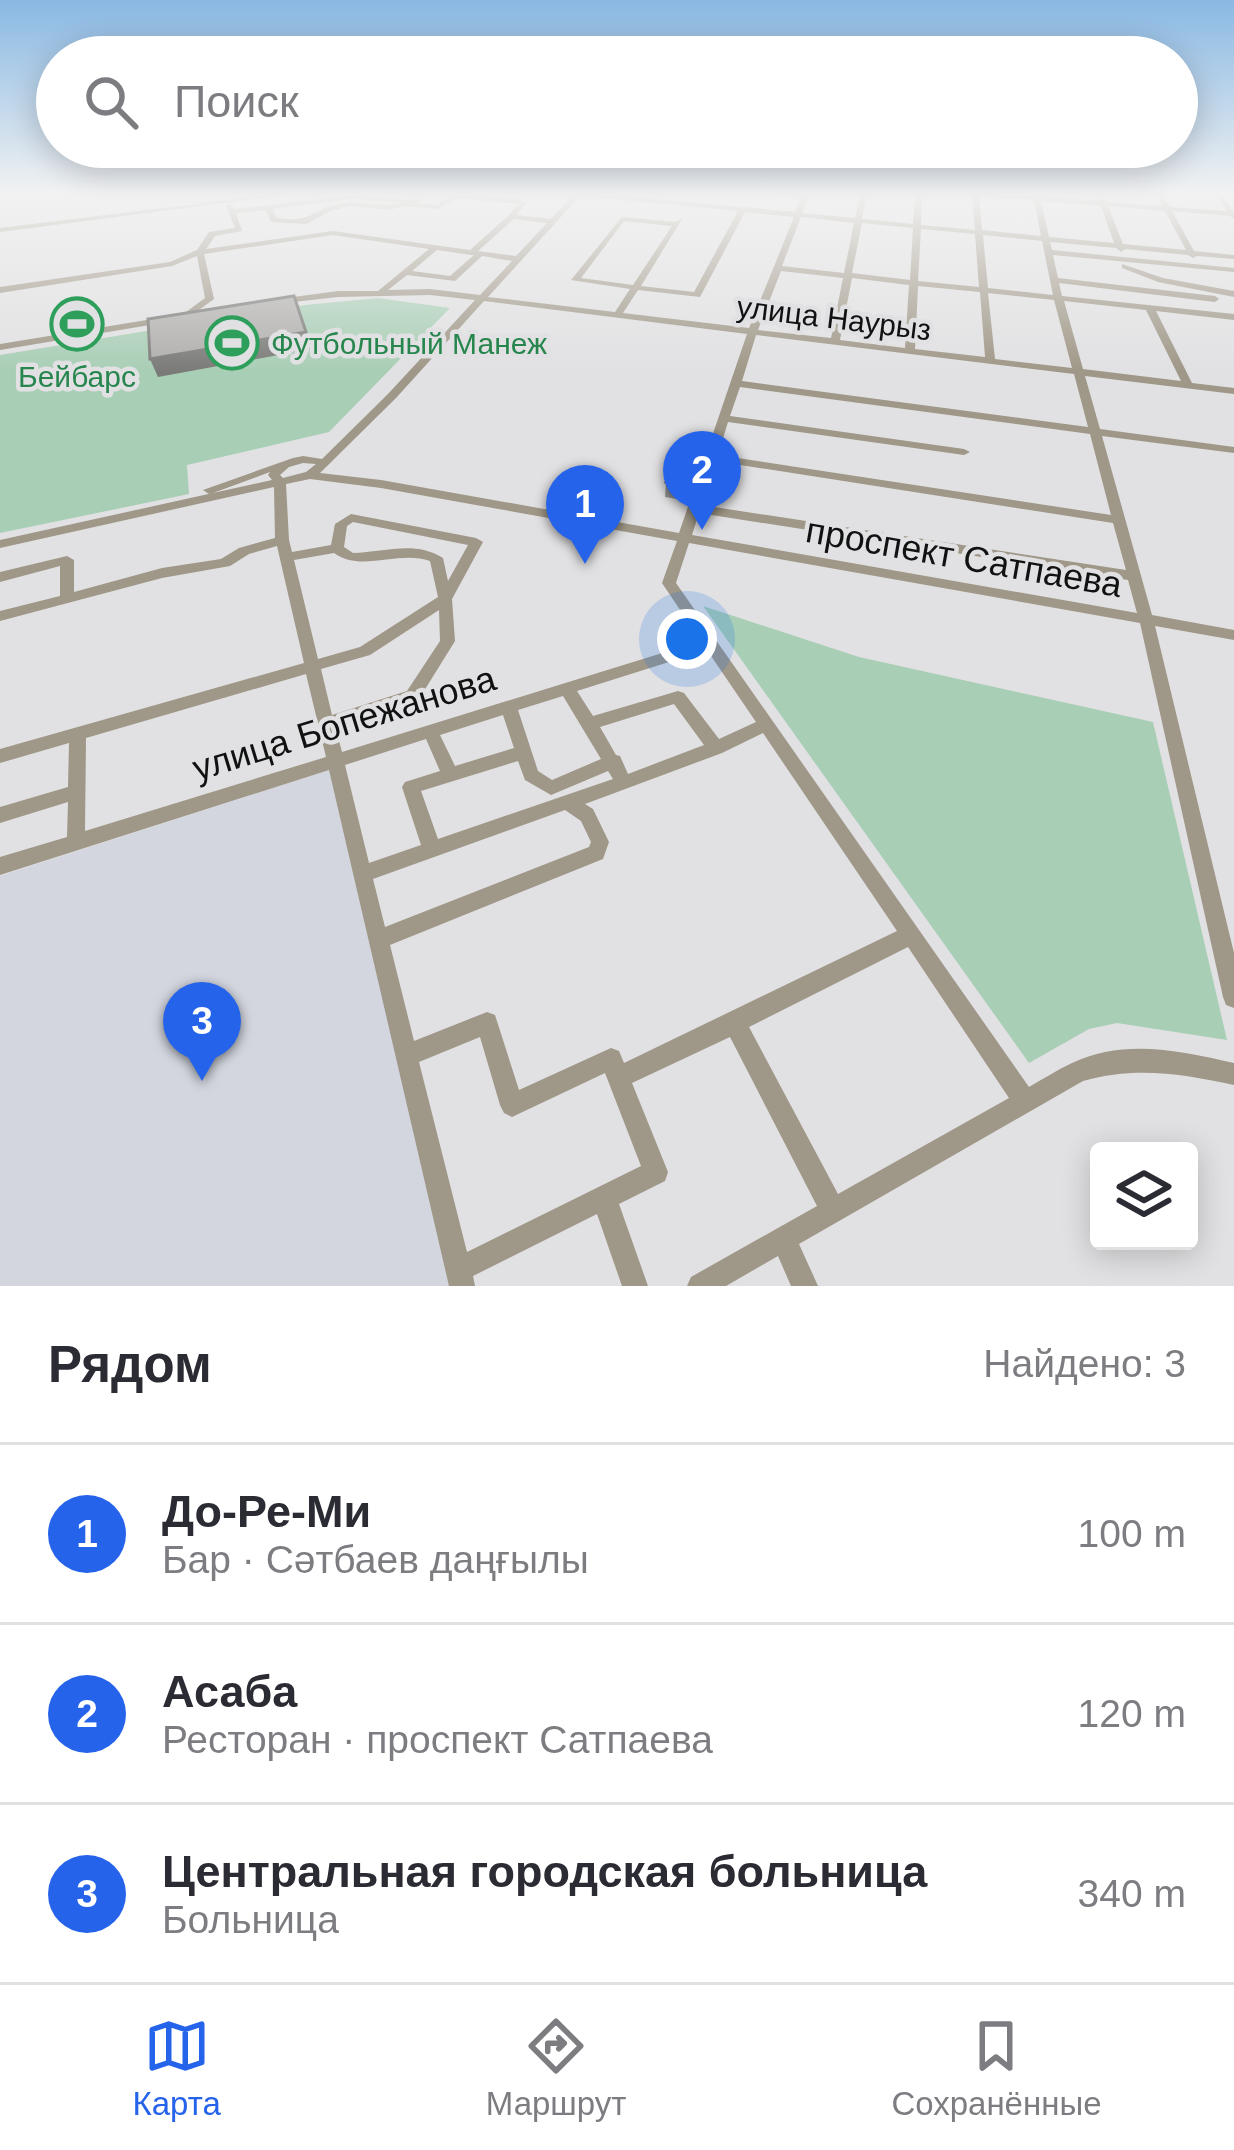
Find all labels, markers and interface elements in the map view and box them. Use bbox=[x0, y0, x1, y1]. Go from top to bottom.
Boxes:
search box bbox=[36, 36, 1198, 168]
icon: search bbox=[78, 69, 144, 135]
text: Поиск bbox=[174, 76, 299, 127]
street label: улица Наурыз bbox=[735, 290, 933, 346]
sports icon: Бейбарс bbox=[49, 296, 105, 352]
sports icon: Футбольный Манеж bbox=[204, 315, 260, 371]
place label: Футбольный Манеж bbox=[271, 327, 547, 360]
place label: Бейбарс bbox=[18, 360, 136, 393]
pin: 2 bbox=[663, 431, 741, 530]
pin: 1 bbox=[546, 465, 624, 564]
street label: проспект Сатпаева bbox=[803, 509, 1126, 605]
your location bbox=[657, 609, 717, 669]
street label: улица Бопежанова bbox=[188, 657, 501, 789]
pin: 3 bbox=[163, 982, 241, 1081]
map controls bbox=[1090, 1142, 1198, 1250]
button: layers bbox=[1090, 1142, 1198, 1250]
text: Рядом bbox=[48, 1336, 212, 1393]
text: Найдено: 3 bbox=[983, 1342, 1186, 1385]
text: До-Ре-Ми bbox=[162, 1486, 371, 1537]
text: 1 bbox=[76, 1512, 98, 1555]
text: 100 m bbox=[1078, 1512, 1186, 1555]
text: Бар · Сәтбаев даңғылы bbox=[162, 1538, 589, 1581]
text: Асаба bbox=[162, 1666, 297, 1717]
text: 2 bbox=[76, 1692, 98, 1735]
text: 120 m bbox=[1078, 1692, 1186, 1735]
text: Ресторан · проспект Сатпаева bbox=[162, 1718, 713, 1761]
text: Центральная городская больница bbox=[162, 1846, 927, 1897]
text: 3 bbox=[76, 1872, 98, 1915]
text: 340 m bbox=[1078, 1872, 1186, 1915]
text: Больница bbox=[162, 1898, 339, 1941]
tab: Карта bbox=[132, 2013, 221, 2123]
tab: Маршрут bbox=[486, 2013, 626, 2123]
tab: Сохранённые bbox=[891, 2013, 1102, 2123]

